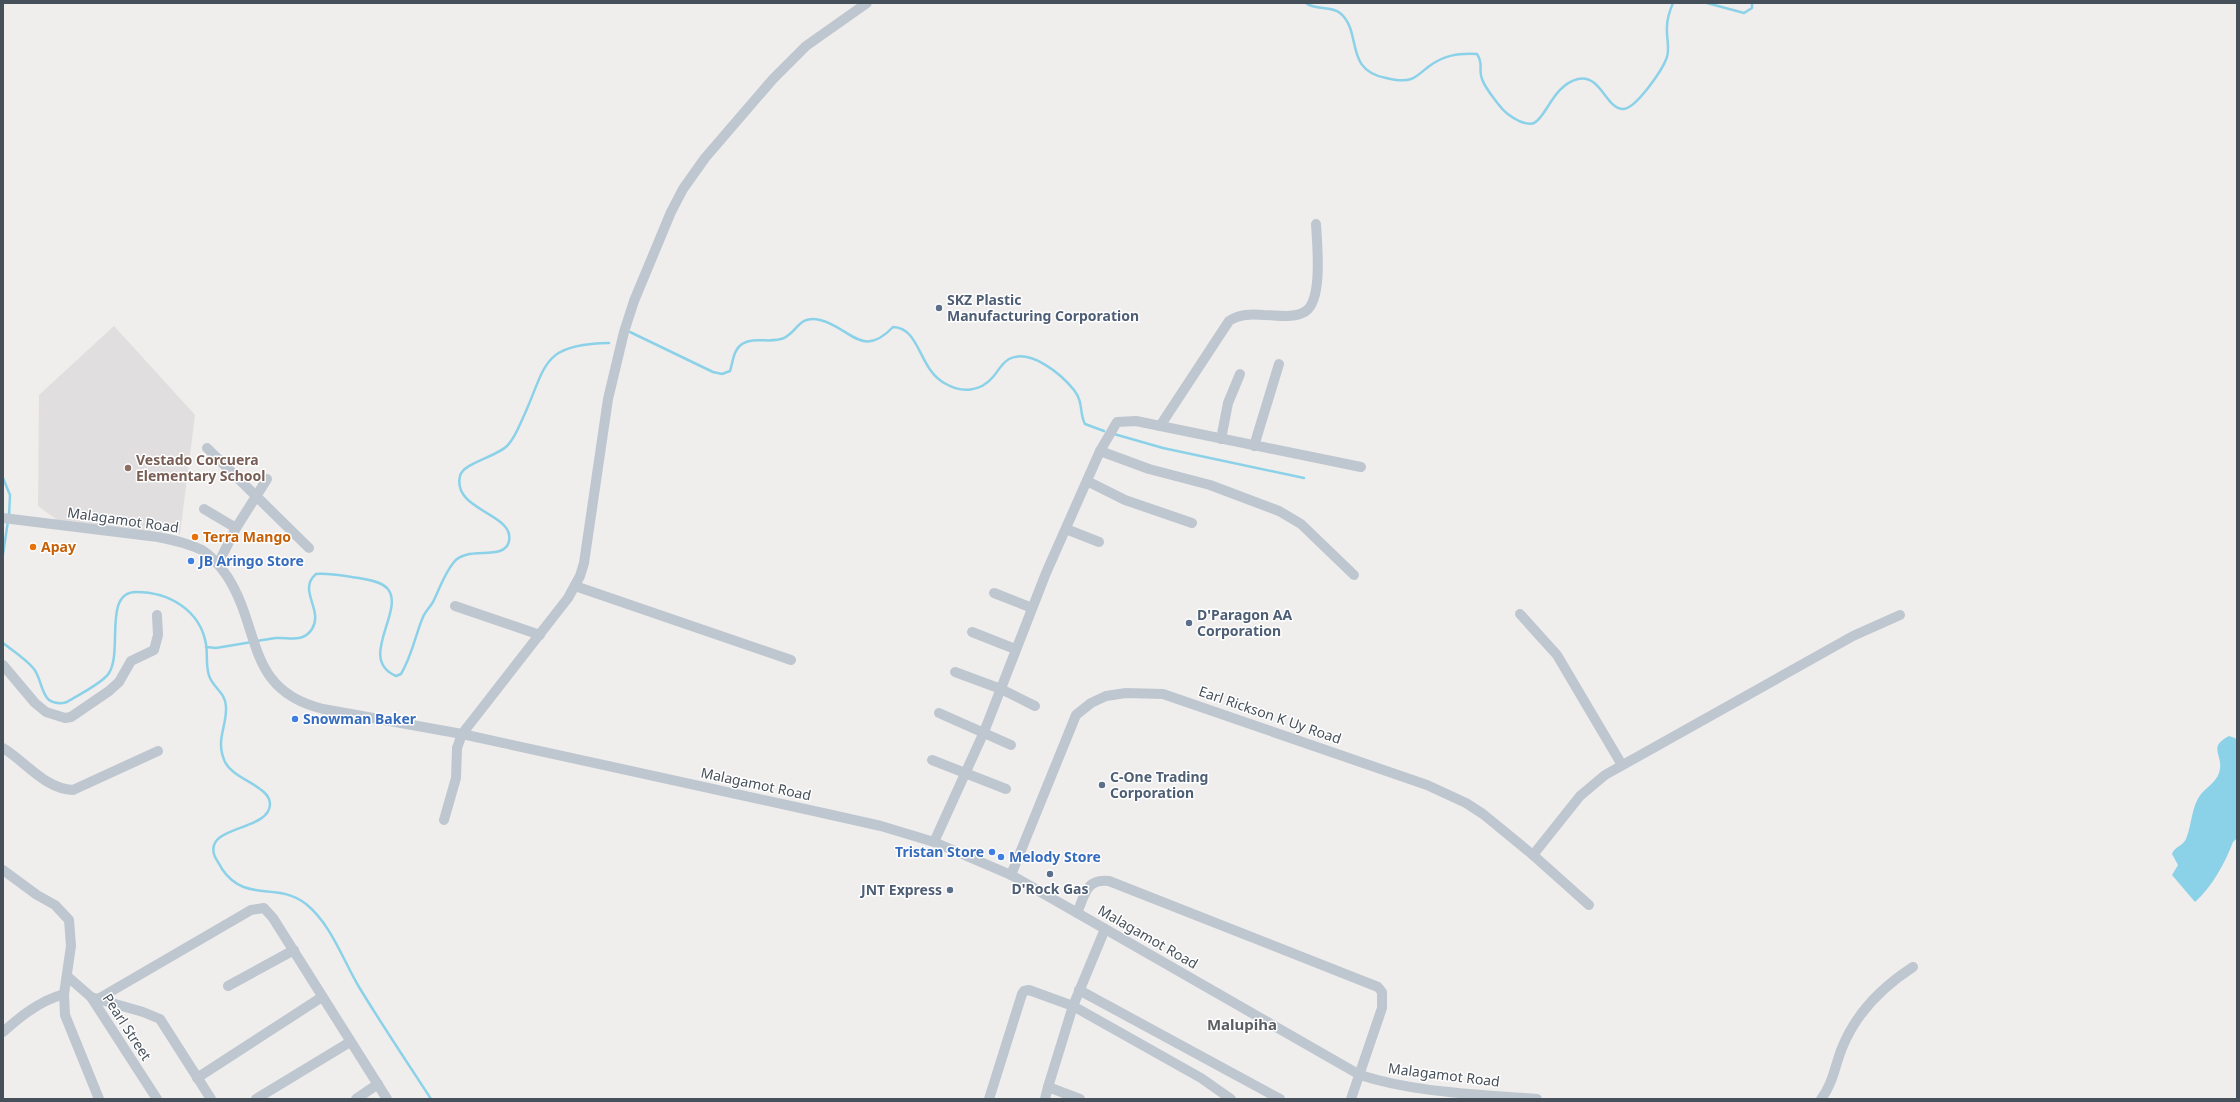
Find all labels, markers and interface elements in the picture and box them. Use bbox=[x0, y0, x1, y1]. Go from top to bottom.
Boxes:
place label: SKZ Plastic Manufacturing Corporation bbox=[947, 290, 1139, 325]
marker: SKZ Plastic Manufacturing Corporation bbox=[934, 303, 944, 313]
place label: Vestado Corcuera Elementary School bbox=[136, 450, 266, 485]
marker: Vestado Corcuera Elementary School bbox=[123, 463, 133, 473]
street label: Malagamot Road bbox=[66, 502, 180, 537]
place label: Terra Mango bbox=[203, 527, 291, 546]
marker: Terra Mango bbox=[190, 532, 200, 542]
place label: Apay bbox=[41, 537, 76, 556]
marker: Apay bbox=[28, 542, 38, 552]
place label: JB Aringo Store bbox=[197, 551, 304, 570]
marker: JB Aringo Store bbox=[186, 556, 196, 566]
place label: D'Paragon AA Corporation bbox=[1197, 605, 1292, 640]
marker: D'Paragon AA Corporation bbox=[1184, 618, 1194, 628]
street label: Earl Rickson K Uy Road bbox=[1196, 681, 1344, 748]
place label: Snowman Baker bbox=[303, 709, 417, 728]
marker: Snowman Baker bbox=[290, 714, 300, 724]
street label: Malagamot Road bbox=[699, 763, 813, 804]
place label: C-One Trading Corporation bbox=[1110, 767, 1208, 802]
marker: C-One Trading Corporation bbox=[1097, 780, 1107, 790]
place label: Tristan Store bbox=[895, 842, 984, 861]
marker: Tristan Store bbox=[987, 847, 997, 857]
place label: Melody Store bbox=[1009, 847, 1101, 866]
marker: Melody Store bbox=[996, 852, 1006, 862]
marker: D'Rock Gas bbox=[1045, 869, 1055, 879]
place label: D'Rock Gas bbox=[1012, 879, 1089, 898]
place label: JNT Express bbox=[859, 880, 942, 899]
marker: JNT Express bbox=[945, 885, 955, 895]
street label: Malagamot Road bbox=[1095, 900, 1202, 973]
street label: Pearl Street bbox=[99, 990, 156, 1064]
district label: Malupiha bbox=[1207, 1014, 1277, 1034]
street label: Malagamot Road bbox=[1387, 1058, 1501, 1091]

